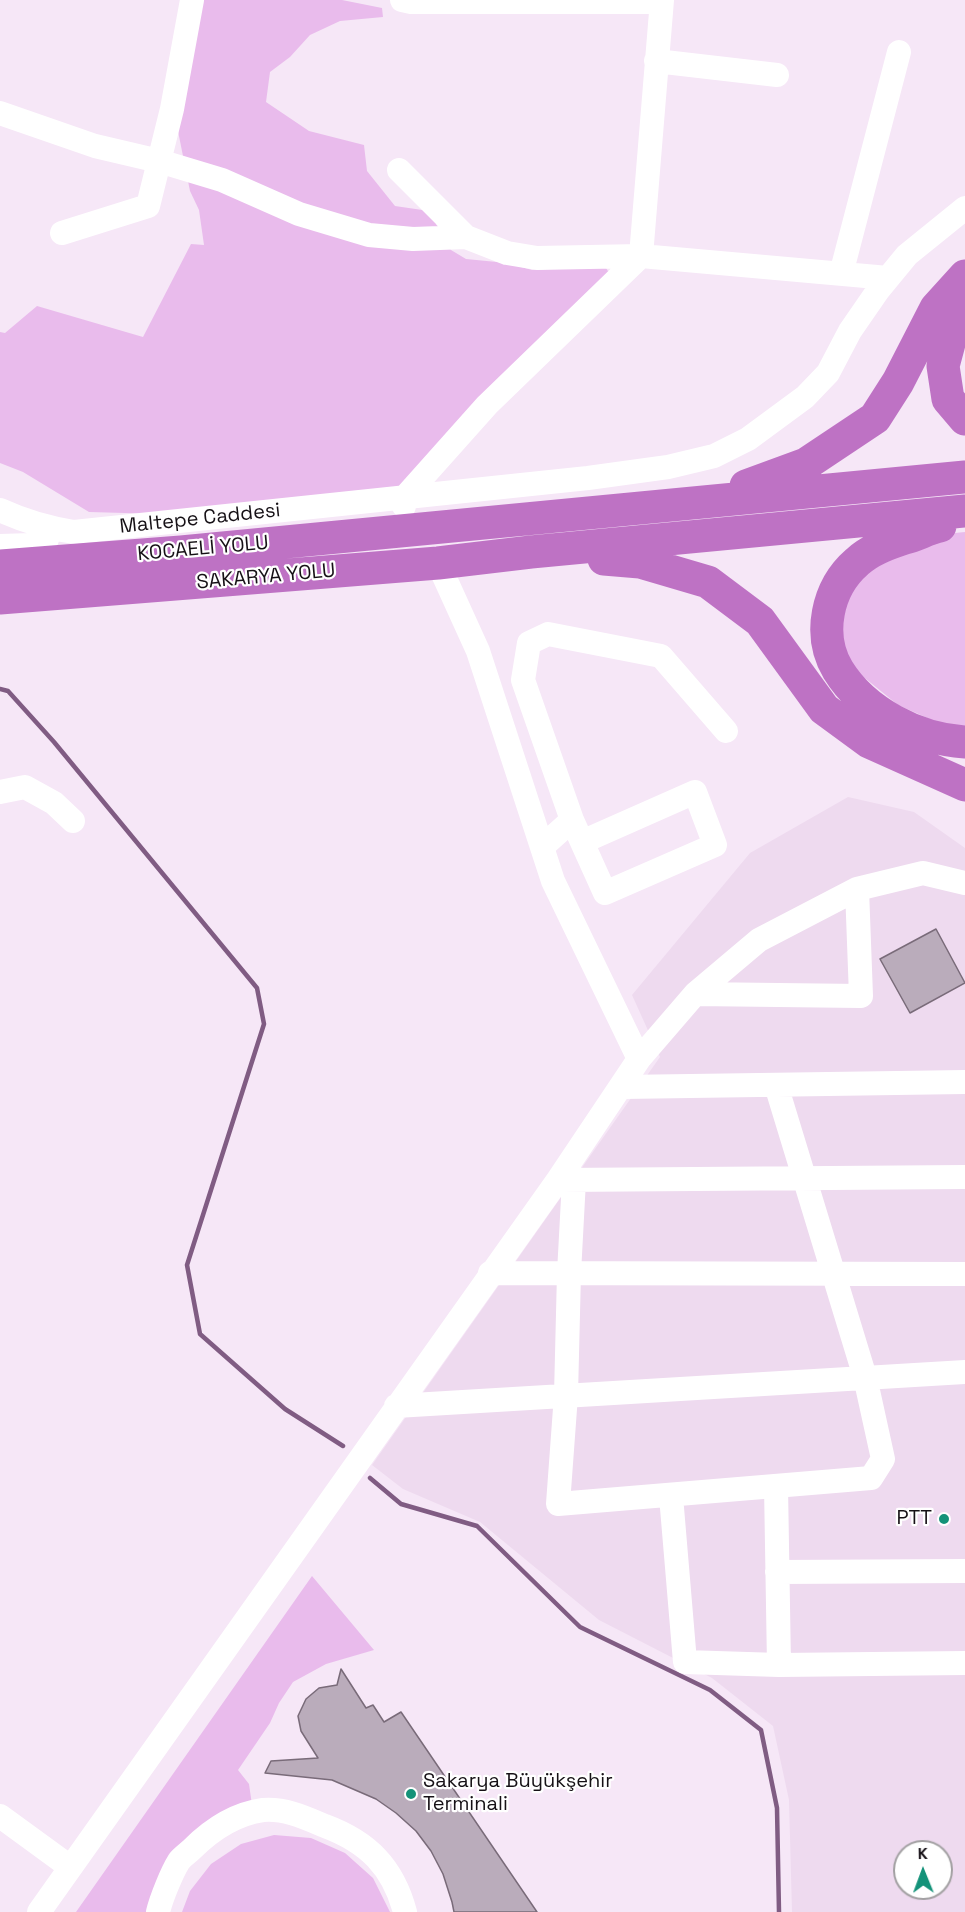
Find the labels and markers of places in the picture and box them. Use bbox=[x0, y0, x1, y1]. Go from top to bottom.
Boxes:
place label: PTT bbox=[897, 1507, 932, 1531]
marker: PTT bbox=[937, 1512, 951, 1526]
place label: Sakarya Büyükşehir Terminali bbox=[423, 1770, 613, 1817]
marker: Sakarya Büyükşehir Terminali bbox=[404, 1787, 418, 1801]

